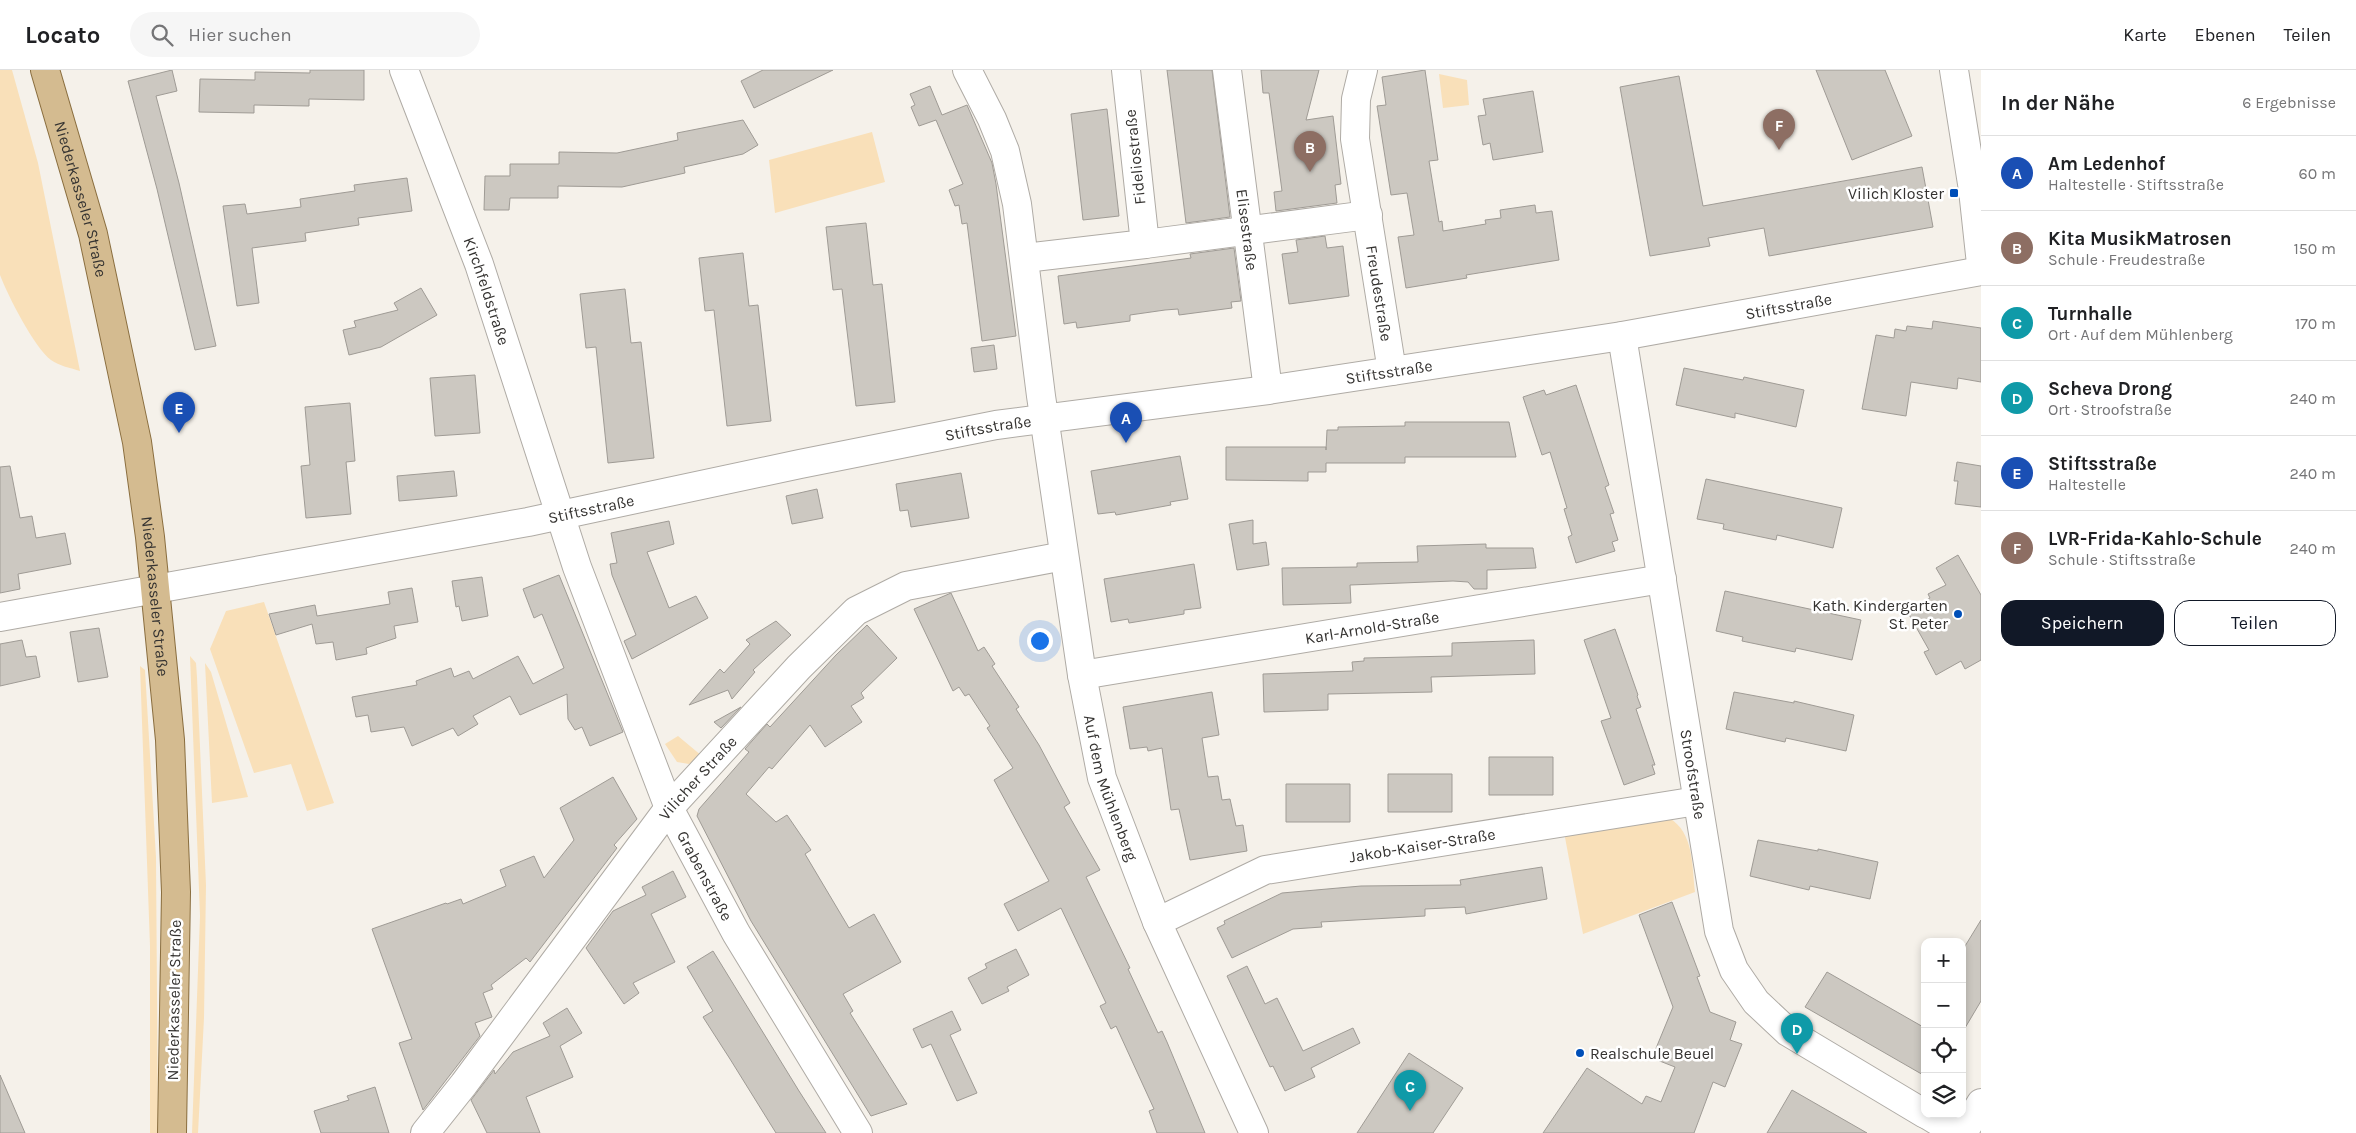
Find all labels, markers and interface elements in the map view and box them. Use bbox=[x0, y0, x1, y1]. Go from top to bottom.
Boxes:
search box bbox=[130, 12, 480, 57]
text: Locato bbox=[25, 21, 100, 49]
icon: search bbox=[148, 21, 176, 49]
text: Hier suchen bbox=[188, 24, 292, 46]
text: Karte bbox=[2123, 24, 2167, 46]
text: Ebenen bbox=[2195, 24, 2256, 46]
text: Teilen bbox=[2284, 24, 2331, 46]
text: In der Nähe bbox=[2001, 91, 2115, 115]
text: 6 Ergebnisse bbox=[2242, 93, 2336, 112]
street label: Fideliostraße bbox=[1121, 108, 1149, 206]
pin: F bbox=[1763, 109, 1795, 150]
street label: Niederkasseler Straße bbox=[51, 119, 111, 279]
pin: B bbox=[1294, 131, 1326, 172]
text: Am Ledenhof bbox=[2048, 153, 2165, 175]
text: A bbox=[2012, 164, 2022, 183]
text: 60 m bbox=[2299, 164, 2336, 183]
text: Haltestelle · Stiftsstraße bbox=[2048, 175, 2224, 194]
place label: Vilich Kloster bbox=[1848, 184, 1944, 203]
marker: Vilich Kloster bbox=[1948, 187, 1960, 199]
street label: Elisestraße bbox=[1233, 188, 1262, 272]
text: Kita MusikMatrosen bbox=[2048, 228, 2231, 250]
street label: Kirchfeldstraße bbox=[460, 234, 514, 347]
text: B bbox=[2012, 239, 2022, 258]
text: 150 m bbox=[2293, 239, 2336, 258]
street label: Freudestraße bbox=[1363, 244, 1397, 343]
text: Schule · Freudestraße bbox=[2048, 250, 2205, 269]
street label: Stiftsstraße bbox=[1744, 289, 1833, 323]
text: Turnhalle bbox=[2048, 303, 2132, 325]
text: C bbox=[2012, 314, 2022, 333]
text: 170 m bbox=[2295, 314, 2336, 333]
text: Ort · Auf dem Mühlenberg bbox=[2048, 325, 2233, 344]
street label: Stiftsstraße bbox=[1344, 356, 1434, 388]
text: Scheva Drong bbox=[2048, 378, 2172, 400]
text: D bbox=[2012, 389, 2022, 408]
text: 240 m bbox=[2290, 389, 2336, 408]
pin: E bbox=[163, 392, 195, 433]
text: Ort · Stroofstraße bbox=[2048, 400, 2172, 419]
pin: A bbox=[1110, 402, 1142, 443]
street label: Stiftsstraße bbox=[943, 411, 1032, 445]
text: Stiftsstraße bbox=[2048, 453, 2157, 475]
text: E bbox=[2012, 464, 2022, 483]
text: 240 m bbox=[2290, 464, 2336, 483]
text: Haltestelle bbox=[2048, 475, 2126, 494]
street label: Stiftsstraße bbox=[546, 490, 636, 527]
street label: Niederkasseler Straße bbox=[138, 515, 173, 677]
text: LVR-Frida-Kahlo-Schule bbox=[2048, 528, 2262, 550]
text: F bbox=[2013, 539, 2021, 558]
text: 240 m bbox=[2290, 539, 2336, 558]
text: Schule · Stiftsstraße bbox=[2048, 550, 2196, 569]
place label: Kath. Kindergarten St. Peter bbox=[1812, 596, 1948, 633]
button: Speichern bbox=[2001, 600, 2164, 646]
button: Teilen bbox=[2174, 600, 2336, 646]
street label: Karl-Arnold-Straße bbox=[1304, 607, 1441, 647]
marker: Kath. Kindergarten St. Peter bbox=[1952, 608, 1964, 620]
your location bbox=[1027, 628, 1053, 654]
street label: Auf dem Mühlenberg bbox=[1080, 713, 1142, 863]
street label: Stroofstraße bbox=[1677, 728, 1710, 821]
street label: Vilicher Straße bbox=[654, 732, 740, 823]
street label: Jakob-Kaiser-Straße bbox=[1348, 824, 1497, 866]
street label: Grabenstraße bbox=[673, 827, 737, 924]
street label: Niederkasseler Straße bbox=[163, 919, 185, 1081]
map controls bbox=[1921, 938, 1966, 1118]
button: + bbox=[1921, 938, 1966, 983]
button: − bbox=[1921, 983, 1966, 1028]
pin: D bbox=[1781, 1013, 1813, 1054]
button: locate bbox=[1921, 1028, 1966, 1073]
place label: Realschule Beuel bbox=[1590, 1044, 1714, 1063]
marker: Realschule Beuel bbox=[1574, 1047, 1586, 1059]
pin: C bbox=[1394, 1070, 1426, 1111]
button: layers bbox=[1921, 1073, 1966, 1118]

